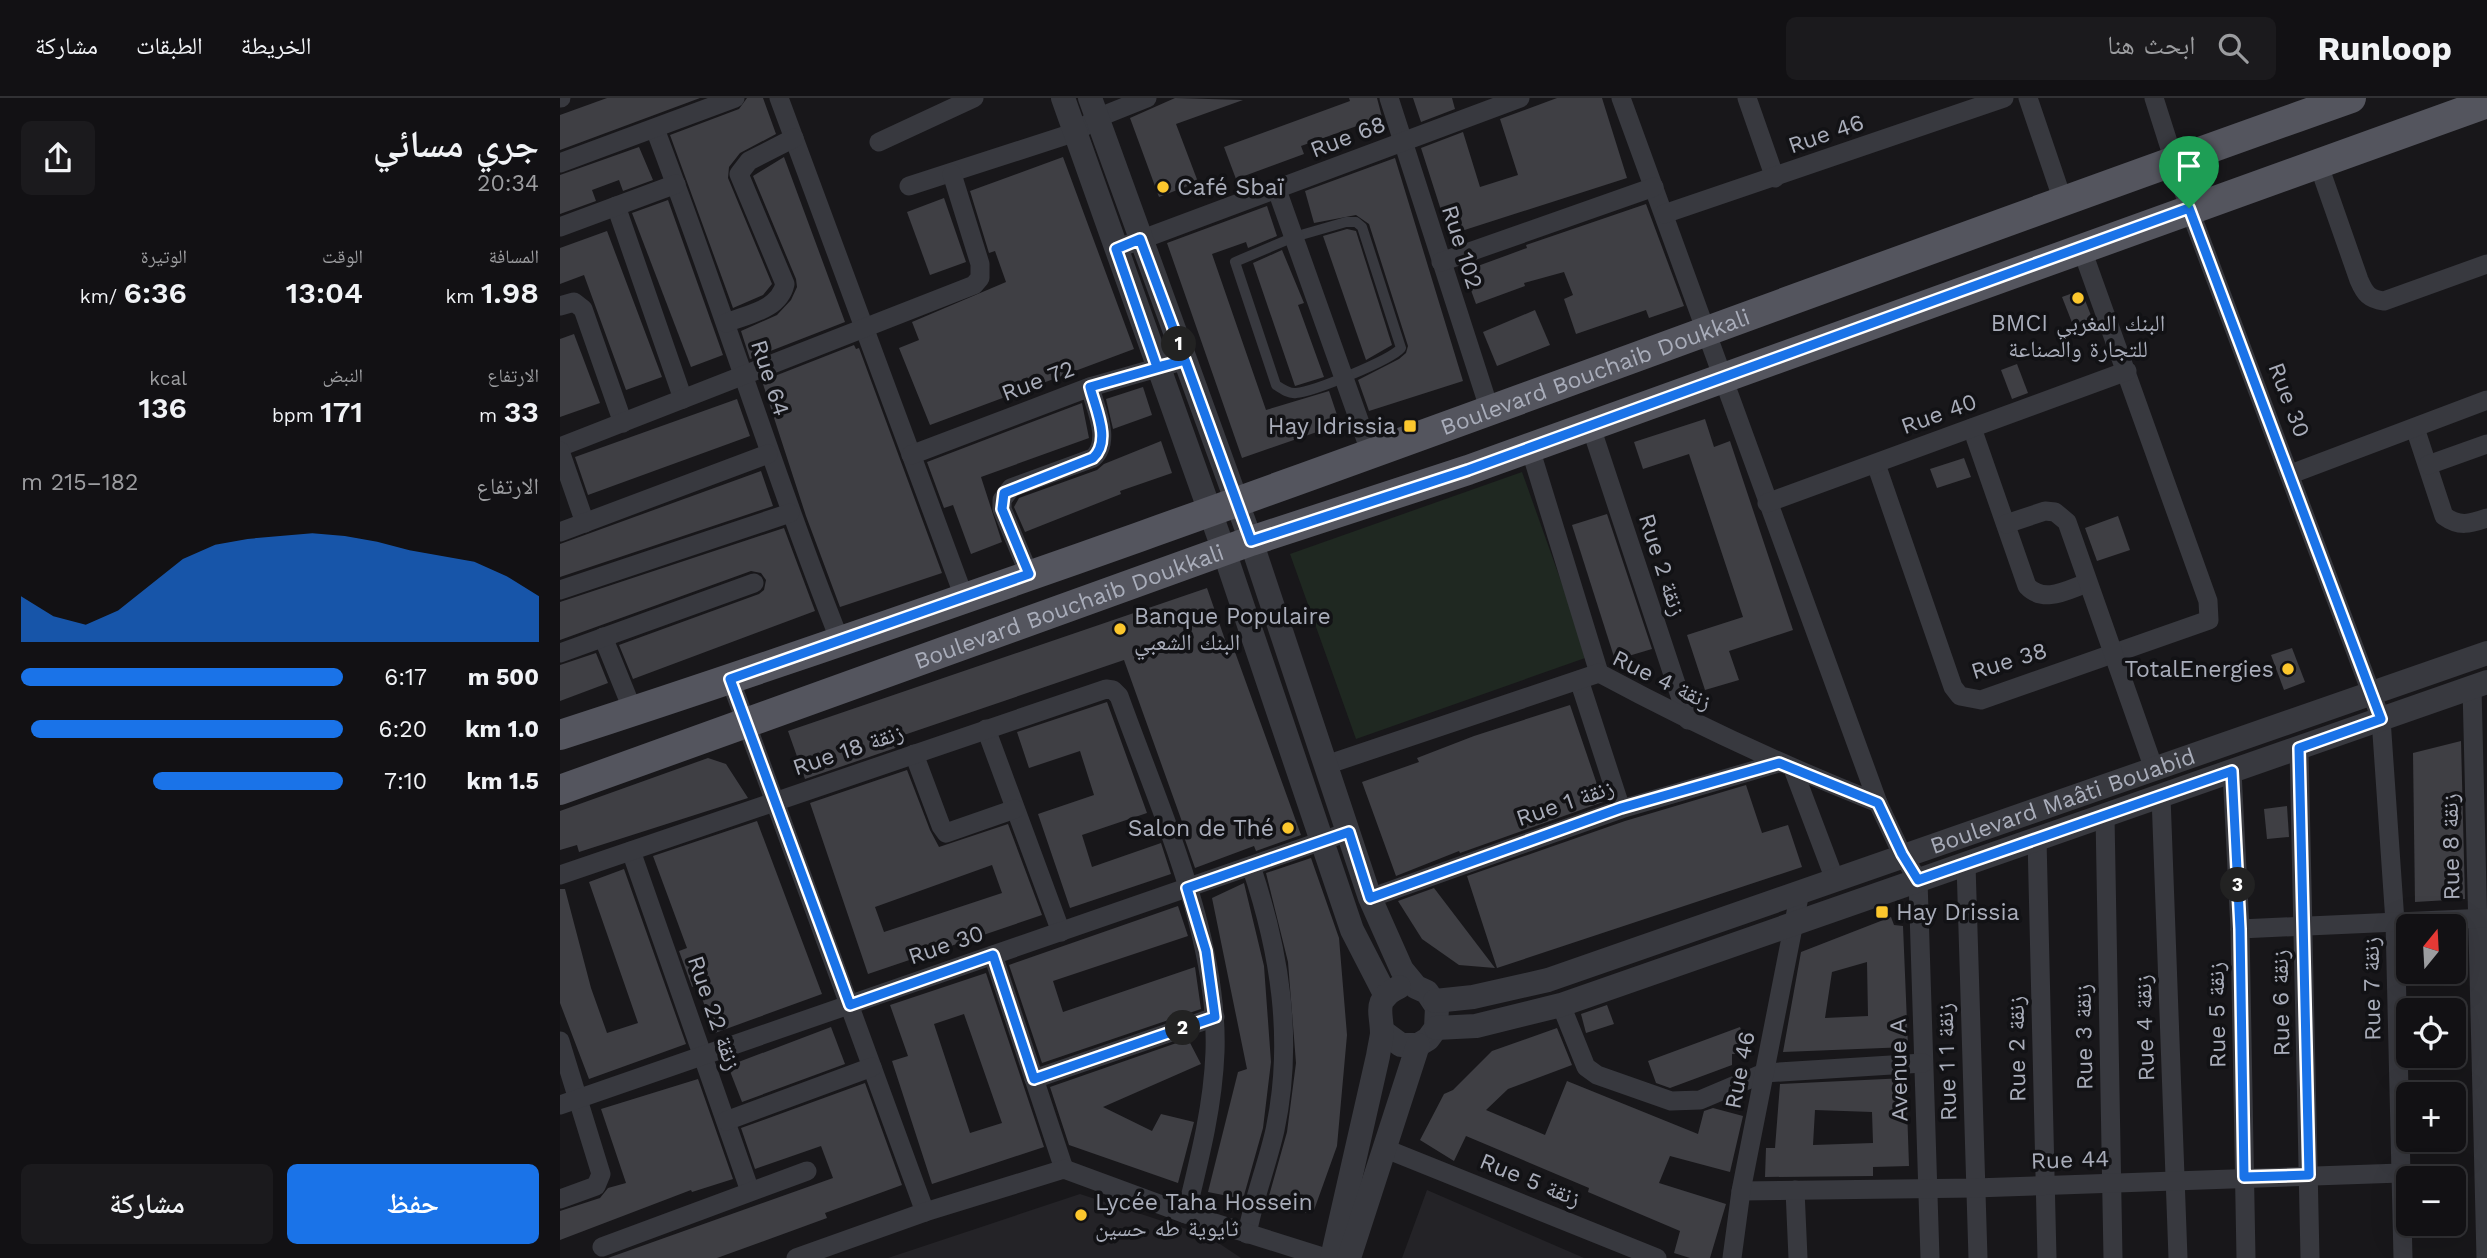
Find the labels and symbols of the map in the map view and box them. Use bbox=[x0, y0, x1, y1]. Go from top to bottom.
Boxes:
street label: Rue 46 bbox=[1785, 108, 1867, 160]
street label: Rue 68 bbox=[1307, 110, 1389, 164]
pin bbox=[2159, 136, 2219, 208]
place label: Café Sbaï bbox=[1177, 174, 1285, 201]
marker: Café Sbaï bbox=[1155, 179, 1171, 195]
street label: Rue 102 bbox=[1436, 202, 1488, 292]
marker: BMCI البنك المغربي للتجارة والصناعة bbox=[2070, 290, 2086, 306]
street label: Boulevard Bouchaib Doukkali bbox=[1437, 303, 1753, 441]
place label: BMCI البنك المغربي للتجارة والصناعة bbox=[1991, 310, 2165, 363]
pin: 1 bbox=[1162, 327, 1196, 362]
street label: Rue 64 bbox=[745, 337, 795, 419]
street label: Rue 72 bbox=[998, 355, 1078, 407]
street label: Rue 30 bbox=[2262, 359, 2316, 441]
street label: Rue 40 bbox=[1897, 388, 1981, 440]
place label: Hay Idrissia bbox=[1268, 413, 1396, 440]
marker: Hay Idrissia bbox=[1402, 418, 1418, 434]
street label: Rue 2 زنقة bbox=[1633, 510, 1691, 620]
street label: Boulevard Bouchaib Doukkali bbox=[910, 538, 1228, 675]
place label: Banque Populaire البنك الشعبي bbox=[1134, 603, 1331, 660]
marker: Banque Populaire البنك الشعبي bbox=[1112, 621, 1128, 637]
street label: Rue 38 bbox=[1968, 637, 2050, 685]
street label: Rue 4 زنقة bbox=[1608, 644, 1716, 716]
place label: TotalEnergies bbox=[2125, 656, 2274, 683]
marker: TotalEnergies bbox=[2280, 661, 2296, 677]
street label: Rue 18 زنقة bbox=[789, 718, 907, 782]
street label: Boulevard Maâti Bouabid bbox=[1926, 742, 2199, 859]
street label: Rue 1 زنقة bbox=[1513, 774, 1617, 832]
street label: Rue 8 زنقة bbox=[2437, 793, 2465, 901]
place label: Salon de Thé bbox=[1128, 815, 1274, 842]
marker: Salon de Thé bbox=[1280, 820, 1296, 836]
pin: 3 bbox=[2220, 868, 2256, 902]
place label: Hay Drissia bbox=[1896, 899, 2020, 926]
marker: Hay Drissia bbox=[1874, 904, 1890, 920]
north arrow bbox=[2396, 914, 2466, 984]
street label: Rue 30 bbox=[905, 920, 987, 970]
street label: Rue 7 زنقة bbox=[2358, 937, 2386, 1041]
street label: Rue 6 زنقة bbox=[2267, 949, 2295, 1057]
street label: Rue 22 زنقة bbox=[682, 952, 746, 1074]
street label: Rue 5 زنقة bbox=[2203, 962, 2231, 1068]
street label: Rue 4 زنقة bbox=[2130, 974, 2160, 1082]
street label: Rue 3 زنقة bbox=[2070, 984, 2098, 1090]
street label: Rue 2 زنقة bbox=[2003, 996, 2031, 1102]
street label: Rue 1 زنقة 1 bbox=[1931, 1003, 1963, 1121]
pin: 2 bbox=[1166, 1010, 1200, 1046]
street label: Avenue A bbox=[1885, 1018, 1913, 1122]
street label: Rue 46 bbox=[1719, 1029, 1761, 1111]
street label: Rue 44 bbox=[2030, 1145, 2110, 1175]
street label: Rue 5 زنقة bbox=[1476, 1148, 1584, 1212]
place label: Lycée Taha Hossein ثايوية طه حسين bbox=[1095, 1189, 1313, 1242]
marker: Lycée Taha Hossein ثايوية طه حسين bbox=[1073, 1207, 1089, 1223]

